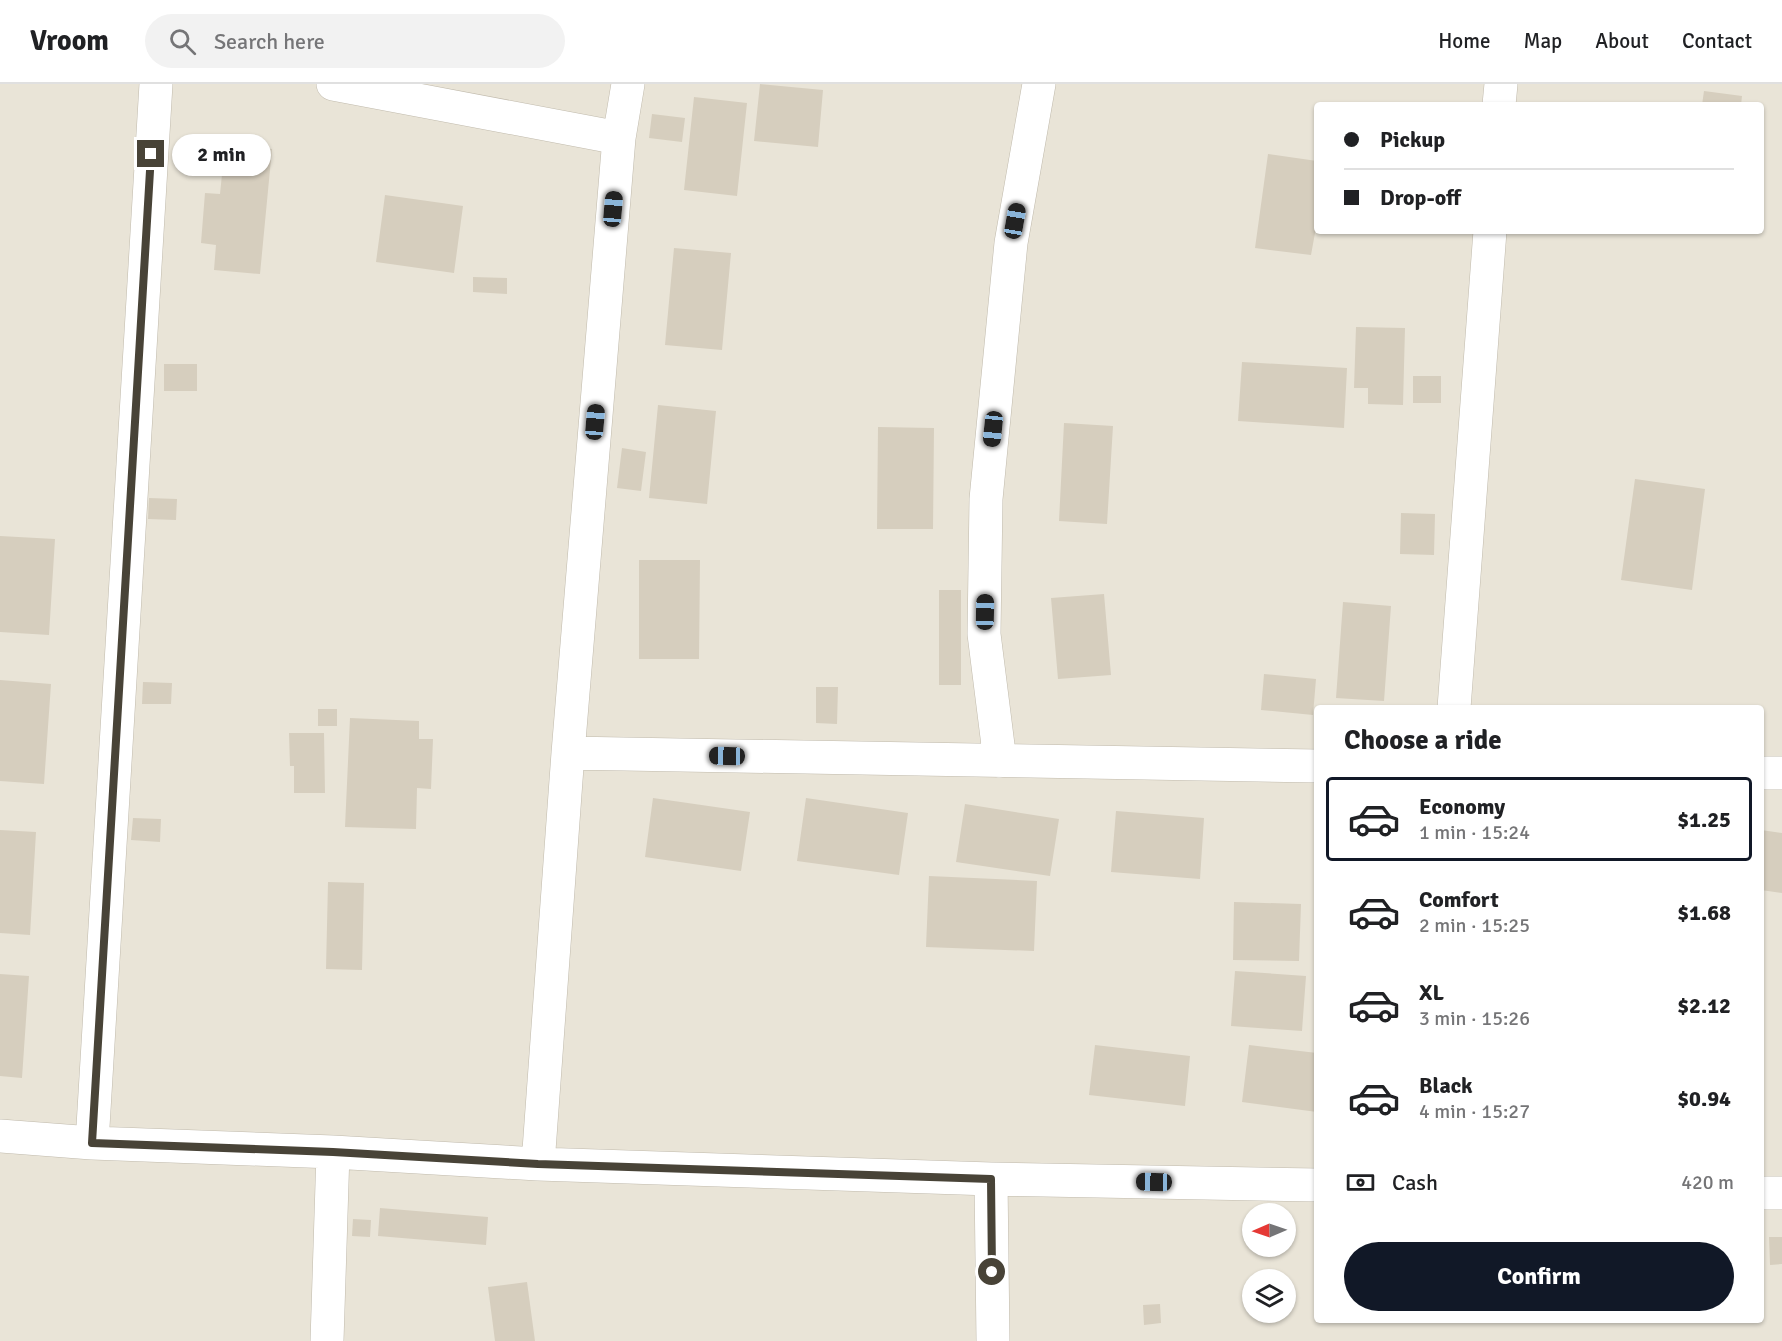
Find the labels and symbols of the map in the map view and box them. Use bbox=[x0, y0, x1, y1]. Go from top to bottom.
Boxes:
callout: 2 min bbox=[172, 133, 271, 175]
route end bbox=[137, 140, 164, 167]
car bbox=[602, 190, 624, 228]
car bbox=[1003, 202, 1027, 240]
car bbox=[584, 403, 606, 441]
car bbox=[982, 410, 1004, 448]
car bbox=[976, 594, 994, 630]
car bbox=[709, 747, 745, 765]
car bbox=[1136, 1173, 1172, 1191]
north arrow bbox=[1242, 1203, 1296, 1257]
route start bbox=[978, 1258, 1005, 1285]

